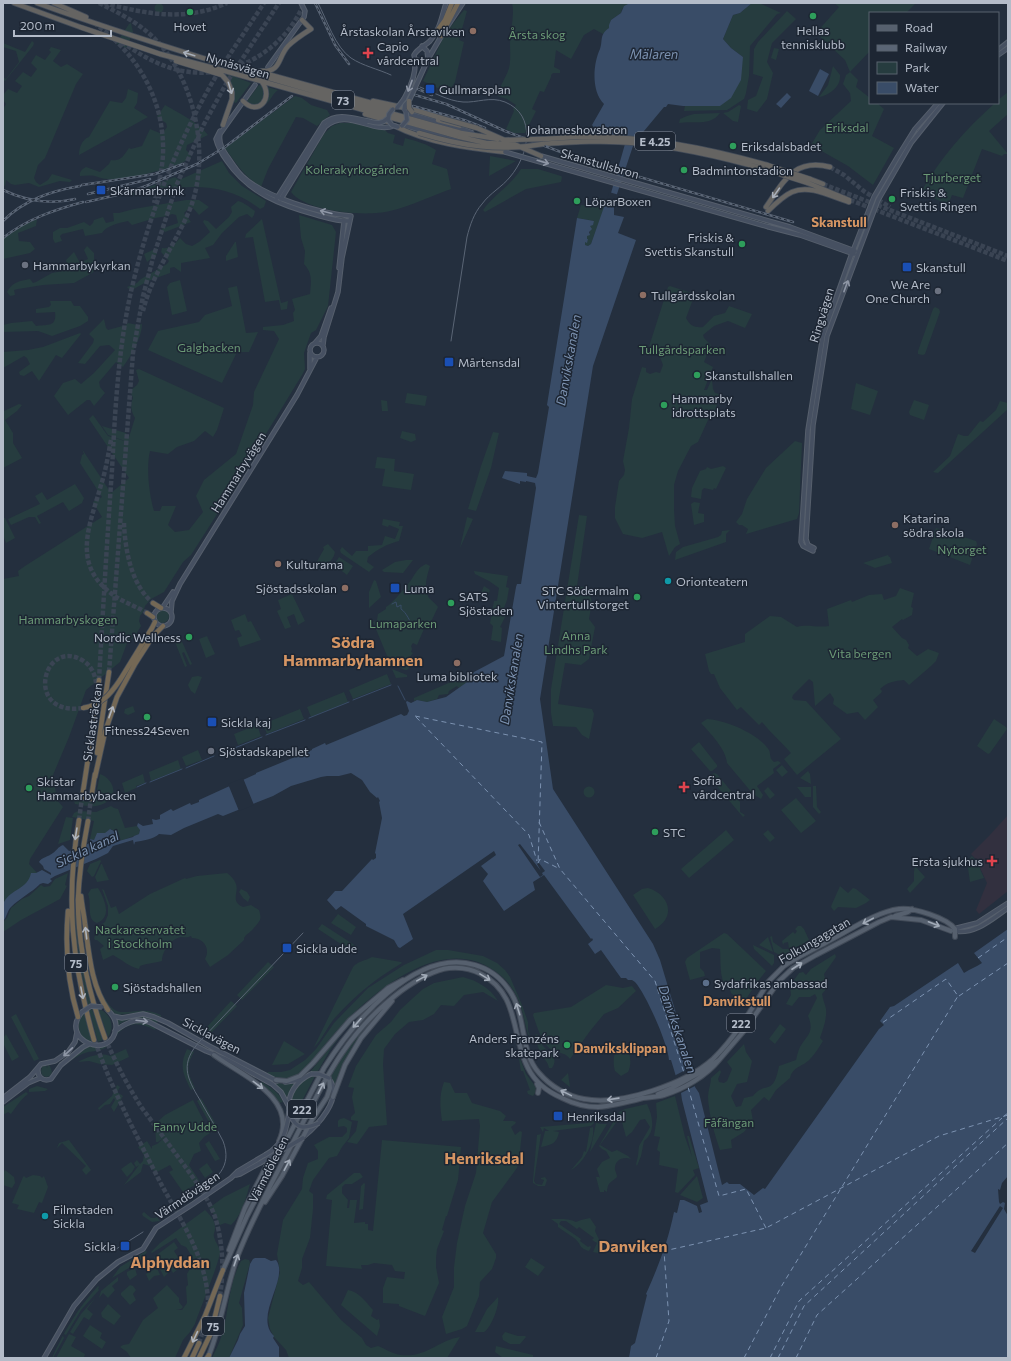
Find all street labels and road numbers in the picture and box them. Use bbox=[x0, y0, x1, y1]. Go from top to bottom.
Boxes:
street label: Nynäsvägen bbox=[205, 49, 271, 81]
road number: 73 bbox=[332, 91, 354, 109]
street label: Johanneshovsbron bbox=[527, 122, 627, 137]
road number: E 4.25 bbox=[635, 132, 675, 150]
street label: Skanstullsbron bbox=[559, 145, 641, 181]
street label: Ringvägen bbox=[806, 286, 836, 344]
street label: Hammarbyvägen bbox=[208, 429, 268, 515]
street label: Sicklasträckan bbox=[80, 682, 104, 762]
street label: Folkungagatan bbox=[776, 914, 852, 966]
road number: 75 bbox=[65, 954, 87, 972]
street label: Sicklavägen bbox=[181, 1014, 243, 1056]
road number: 222 bbox=[727, 1014, 755, 1032]
road number: 222 bbox=[288, 1100, 316, 1118]
street label: Värmdöleden bbox=[245, 1133, 291, 1205]
street label: Värmdövägen bbox=[152, 1168, 222, 1222]
road number: 75 bbox=[202, 1317, 224, 1335]

